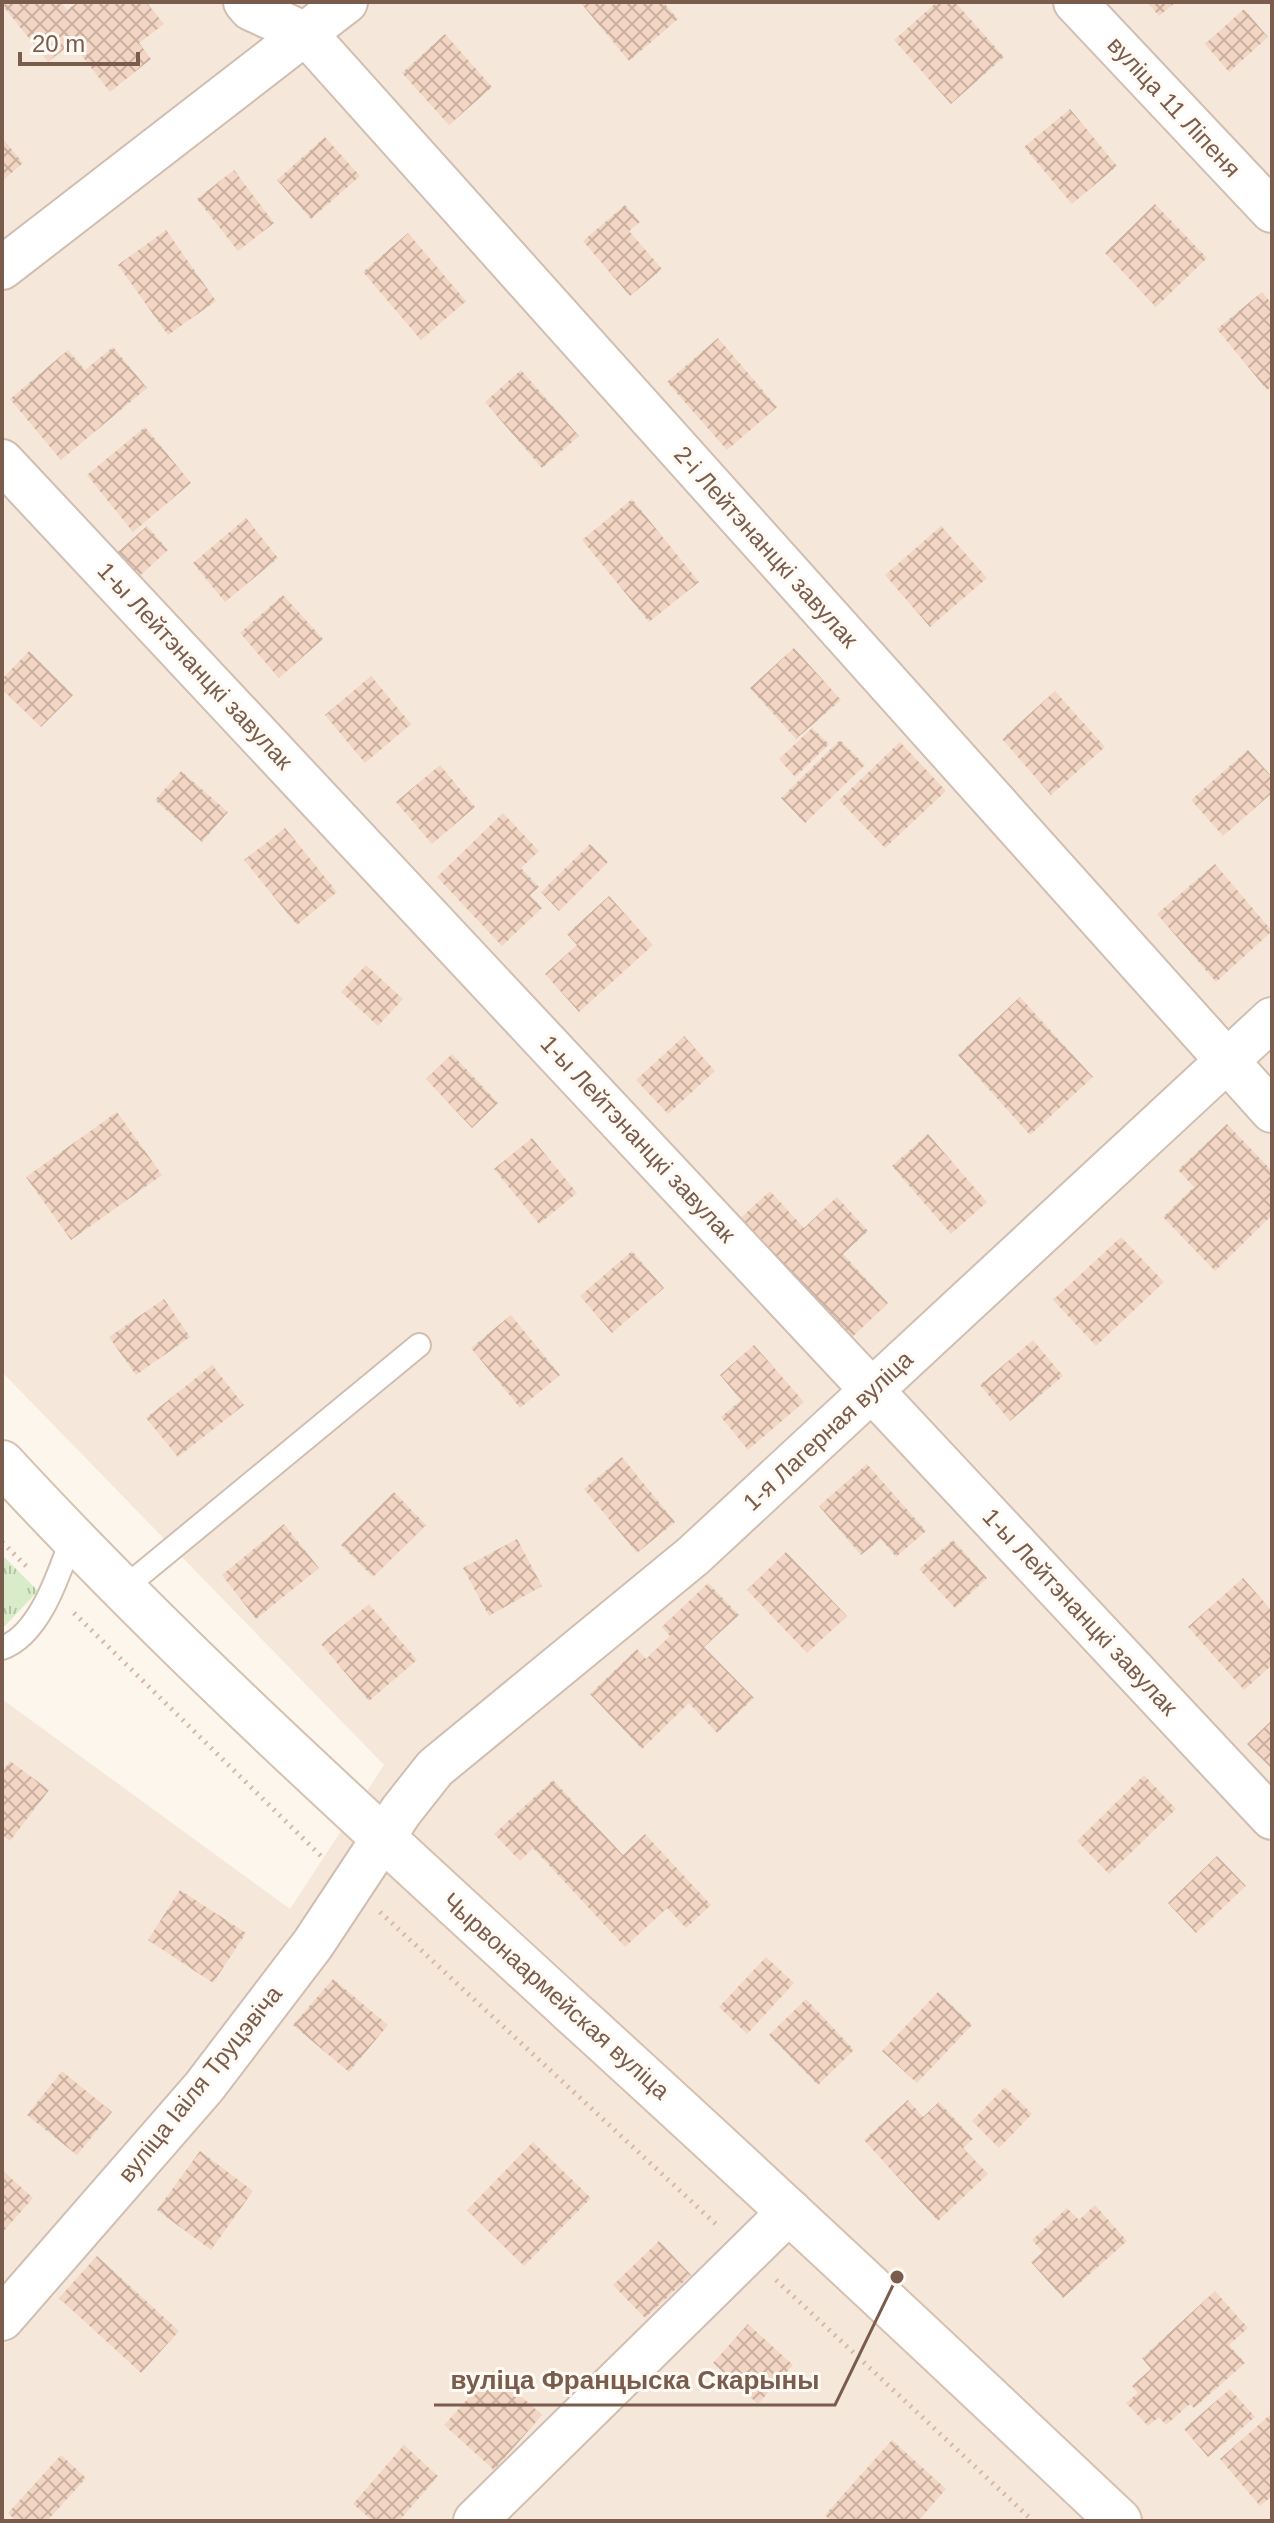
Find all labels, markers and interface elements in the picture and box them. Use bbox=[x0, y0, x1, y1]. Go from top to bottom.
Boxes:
scale bar bbox=[20, 16, 138, 66]
text: 20 m bbox=[32, 30, 85, 57]
street label: вуліца 11 Ліпеня bbox=[1102, 31, 1246, 182]
street label: 2-і Лейтэнанцкі завулак bbox=[669, 441, 864, 653]
street label: 1-ы Лейтэнанцкі завулак bbox=[92, 557, 299, 775]
street label: 1-ы Лейтэнанцкі завулак bbox=[535, 1030, 742, 1248]
street label: 1-я Лагерная вуліца bbox=[737, 1345, 918, 1516]
street label: 1-ы Лейтэнанцкі завулак bbox=[977, 1503, 1184, 1721]
street label: Чырвонаармейская вуліца bbox=[438, 1887, 676, 2105]
street label: вуліца Іаіля Труцэвіча bbox=[112, 1980, 287, 2187]
callout: вуліца Францыска Скарыны bbox=[434, 2355, 835, 2405]
text: вуліца Францыска Скарыны bbox=[450, 2365, 820, 2395]

